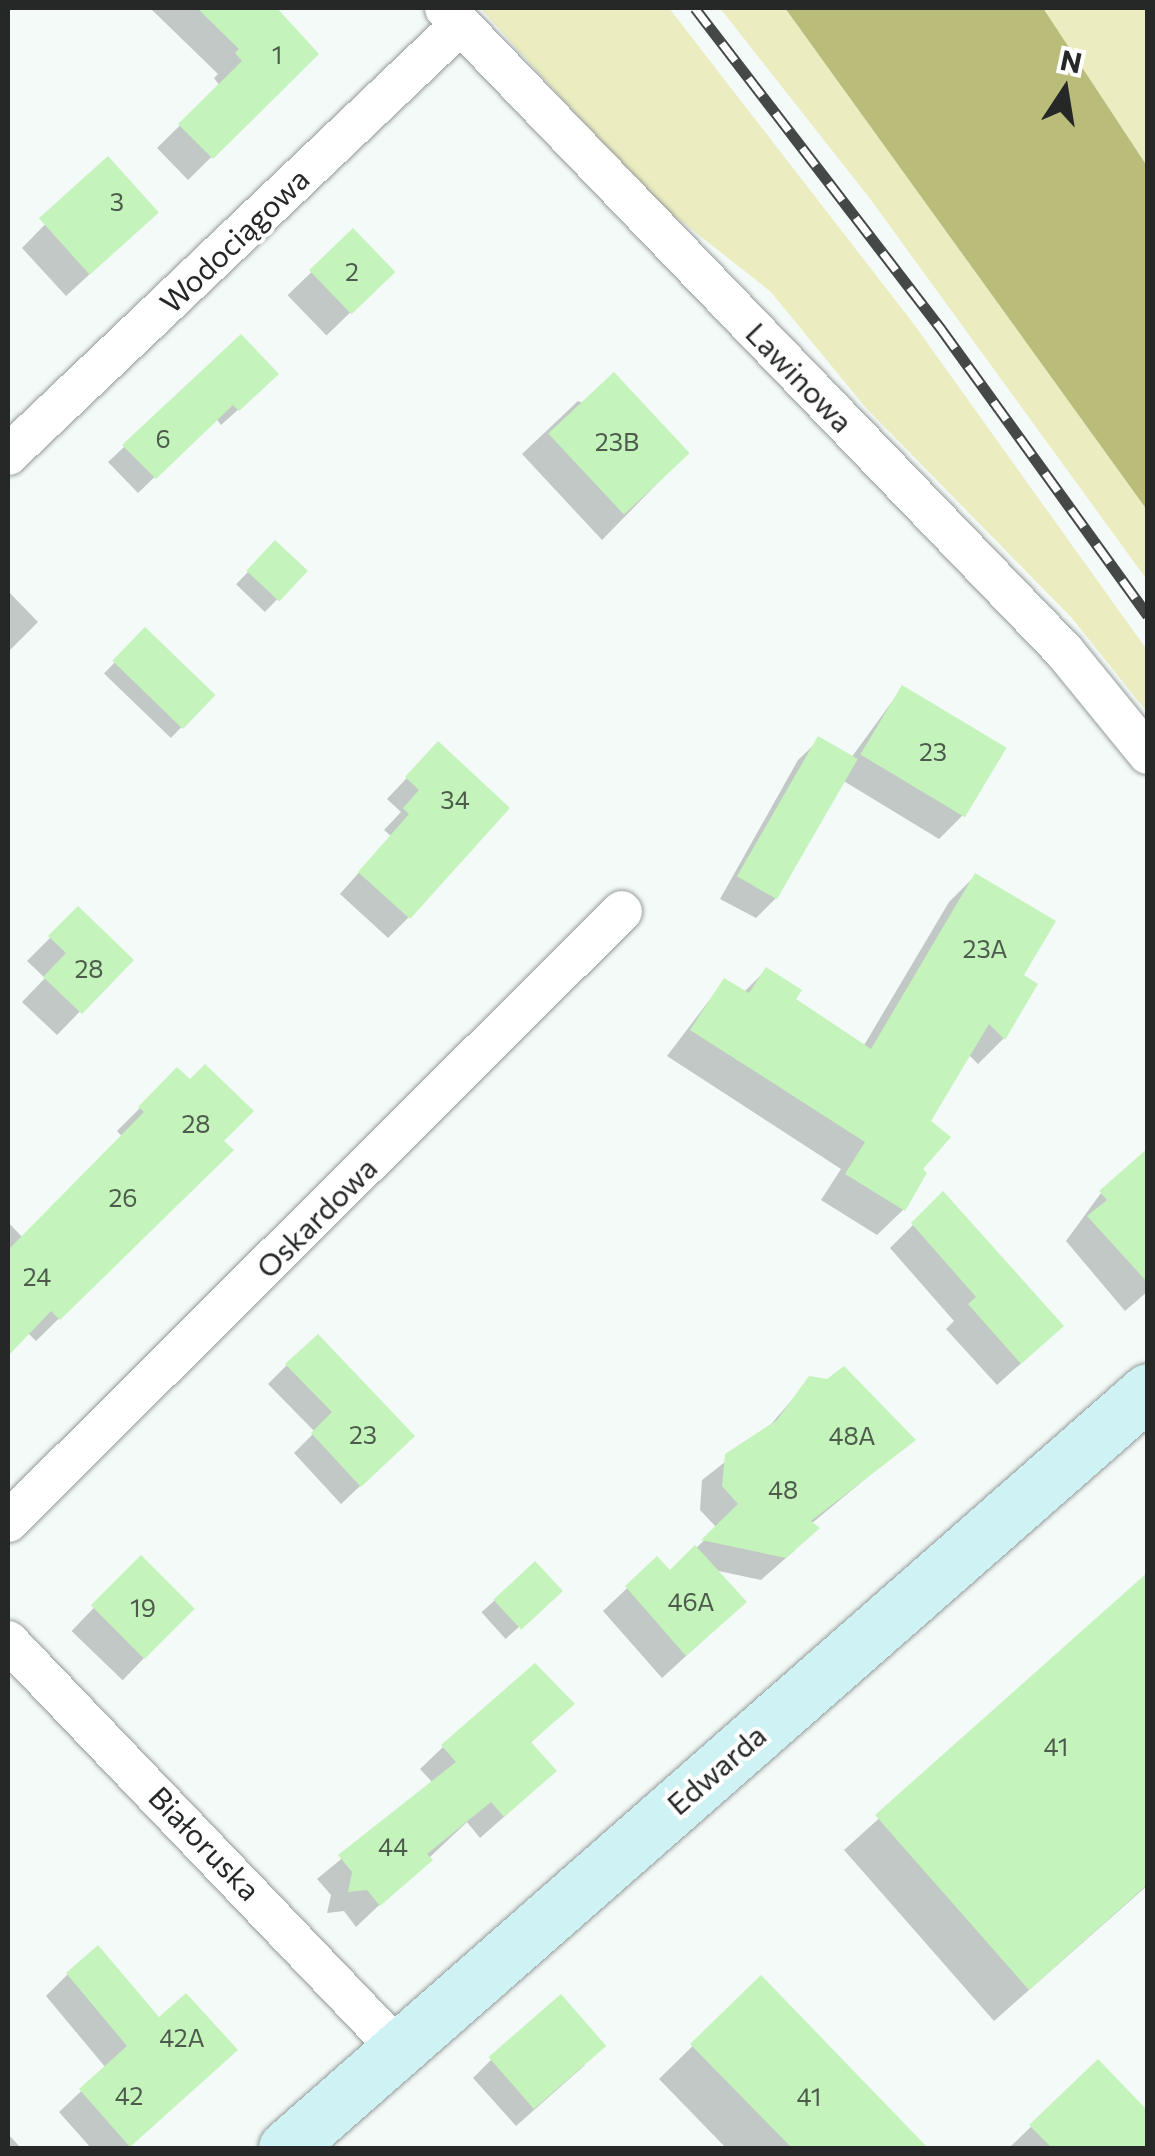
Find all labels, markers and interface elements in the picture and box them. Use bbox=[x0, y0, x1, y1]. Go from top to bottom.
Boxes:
house number: 1 bbox=[272, 39, 282, 69]
north arrow bbox=[1015, 40, 1115, 140]
text: N bbox=[1057, 42, 1085, 79]
street label: Wodociągowa bbox=[152, 160, 316, 320]
house number: 3 bbox=[110, 186, 124, 216]
house number: 2 bbox=[345, 256, 359, 286]
street label: Lawinowa bbox=[739, 315, 861, 439]
house number: 6 bbox=[155, 423, 171, 453]
house number: 23B bbox=[595, 426, 639, 456]
house number: 23 bbox=[919, 736, 947, 766]
house number: 34 bbox=[440, 784, 470, 814]
house number: 23A bbox=[963, 933, 1007, 963]
house number: 28 bbox=[75, 953, 103, 983]
house number: 28 bbox=[182, 1108, 210, 1138]
street label: Oskardowa bbox=[248, 1149, 384, 1285]
house number: 26 bbox=[109, 1182, 137, 1212]
house number: 24 bbox=[23, 1261, 51, 1291]
house number: 23 bbox=[349, 1419, 377, 1449]
house number: 48A bbox=[829, 1420, 875, 1450]
house number: 48 bbox=[768, 1474, 798, 1504]
house number: 46A bbox=[668, 1586, 714, 1616]
house number: 19 bbox=[130, 1592, 156, 1622]
street label: Edwarda bbox=[659, 1716, 773, 1822]
house number: 41 bbox=[1044, 1731, 1068, 1761]
street label: Białoruska bbox=[142, 1779, 268, 1907]
house number: 44 bbox=[378, 1831, 408, 1861]
house number: 42A bbox=[159, 2022, 205, 2052]
house number: 42 bbox=[115, 2080, 143, 2110]
house number: 41 bbox=[797, 2081, 821, 2111]

